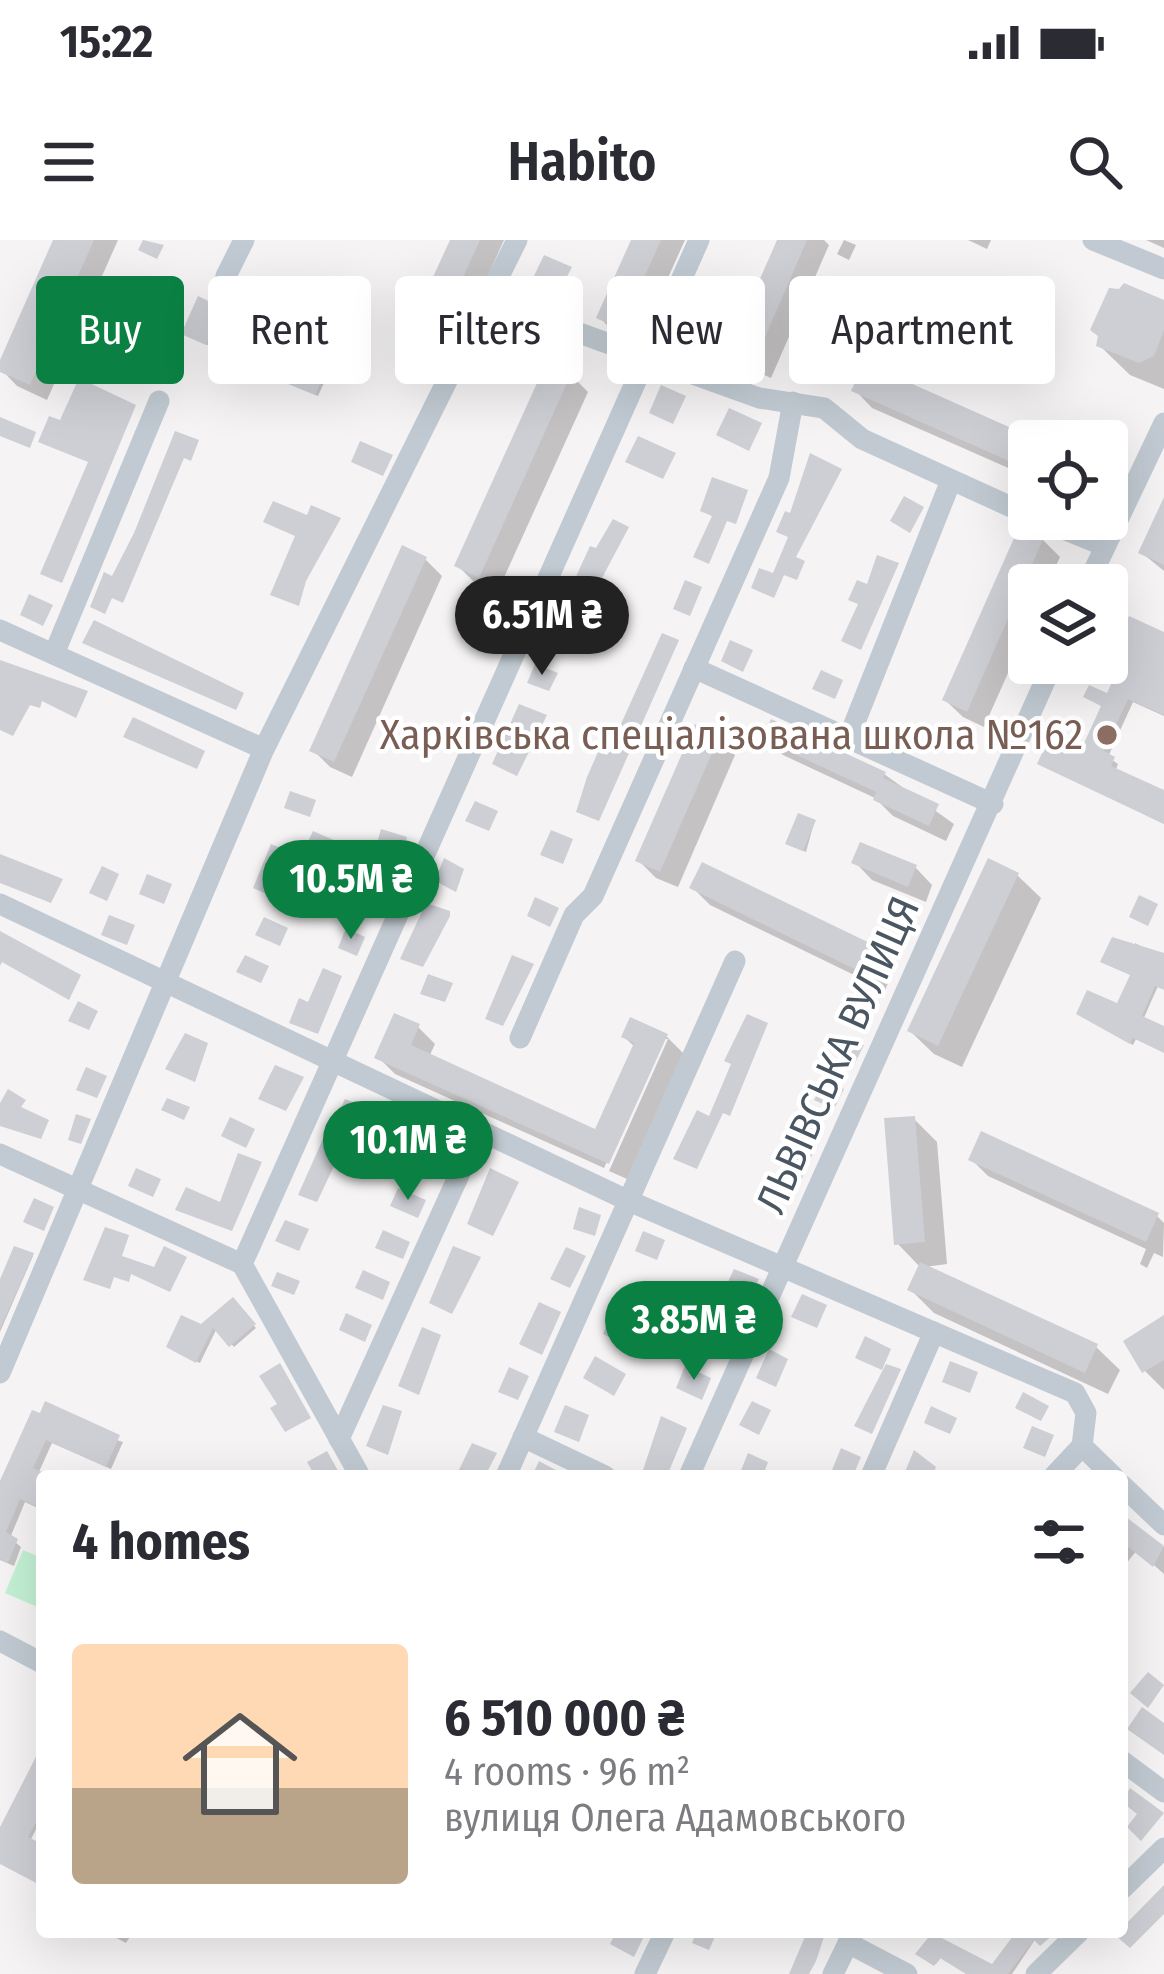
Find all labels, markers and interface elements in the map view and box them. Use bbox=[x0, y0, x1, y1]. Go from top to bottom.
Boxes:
text: 15:22 bbox=[60, 15, 153, 69]
icon: menu bbox=[36, 129, 102, 195]
icon: search bbox=[1062, 129, 1128, 195]
text: Habito bbox=[507, 130, 657, 194]
chip: Buy bbox=[36, 276, 184, 384]
chip: Rent bbox=[208, 276, 371, 384]
chip: Filters bbox=[395, 276, 583, 384]
chip: New bbox=[607, 276, 765, 384]
chip: Apartment bbox=[789, 276, 1055, 384]
map controls bbox=[1008, 420, 1128, 684]
button: locate bbox=[1008, 420, 1128, 540]
button: layers bbox=[1008, 564, 1128, 684]
pin: 6.51M ₴ bbox=[431, 576, 653, 678]
text: 6.51M ₴ bbox=[482, 592, 602, 638]
place label: Харківська спеціалізована школа №162 bbox=[380, 710, 1083, 760]
marker: Харківська спеціалізована школа №162 bbox=[1094, 722, 1120, 748]
pin: 10.5M ₴ bbox=[240, 840, 462, 942]
text: 10.5M ₴ bbox=[289, 856, 413, 902]
street label: ЛЬВІВСЬКА ВУЛИЦЯ bbox=[746, 889, 930, 1221]
pin: 10.1M ₴ bbox=[297, 1101, 519, 1203]
text: 10.1M ₴ bbox=[350, 1117, 466, 1163]
pin: 3.85M ₴ bbox=[583, 1281, 805, 1383]
text: 3.85M ₴ bbox=[632, 1297, 756, 1343]
icon: filters bbox=[1026, 1509, 1092, 1575]
text: 4 homes bbox=[72, 1511, 250, 1573]
text: 6 510 000 ₴ bbox=[444, 1687, 685, 1749]
icon: home bbox=[168, 1692, 312, 1836]
text: 4 rooms · 96 m² bbox=[444, 1749, 690, 1795]
text: вулиця Олега Адамовського bbox=[444, 1795, 906, 1841]

